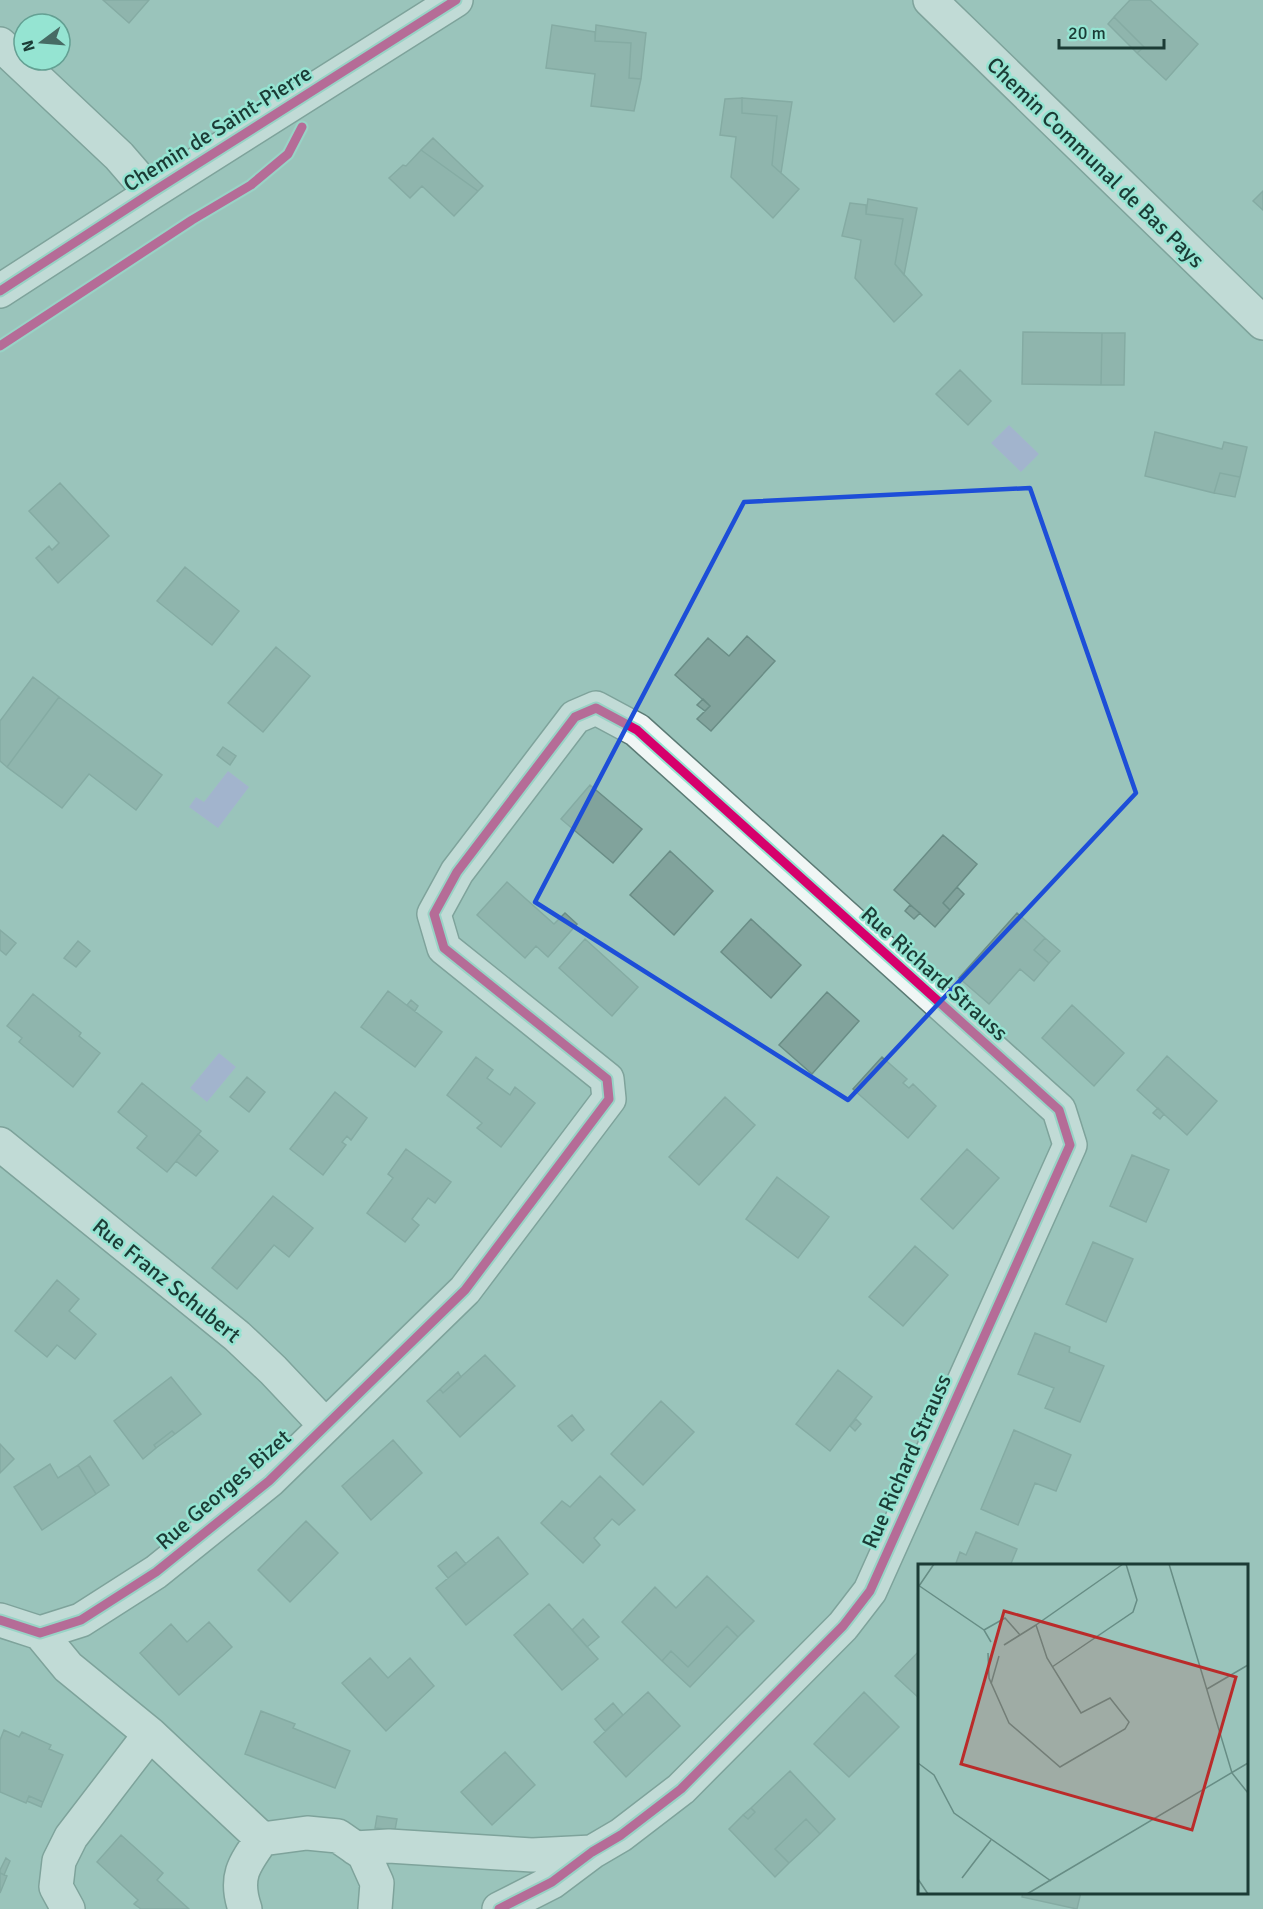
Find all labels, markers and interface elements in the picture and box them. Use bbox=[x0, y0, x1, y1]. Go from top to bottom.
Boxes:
north arrow bbox=[12, 12, 72, 72]
scale bar bbox=[1059, 12, 1164, 50]
text: 20 m bbox=[1068, 22, 1106, 44]
text: N bbox=[17, 38, 40, 54]
street label: Chemin Communal de Bas Pays bbox=[981, 51, 1210, 273]
street label: Chemin de Saint-Pierre bbox=[118, 59, 316, 197]
street label: Rue Richard Strauss bbox=[856, 900, 1014, 1046]
street label: Rue Franz Schubert bbox=[87, 1212, 246, 1349]
street label: Rue Richard Strauss bbox=[856, 1370, 957, 1553]
street label: Rue Georges Bizet bbox=[150, 1423, 296, 1555]
inset map bbox=[918, 1564, 1248, 1894]

